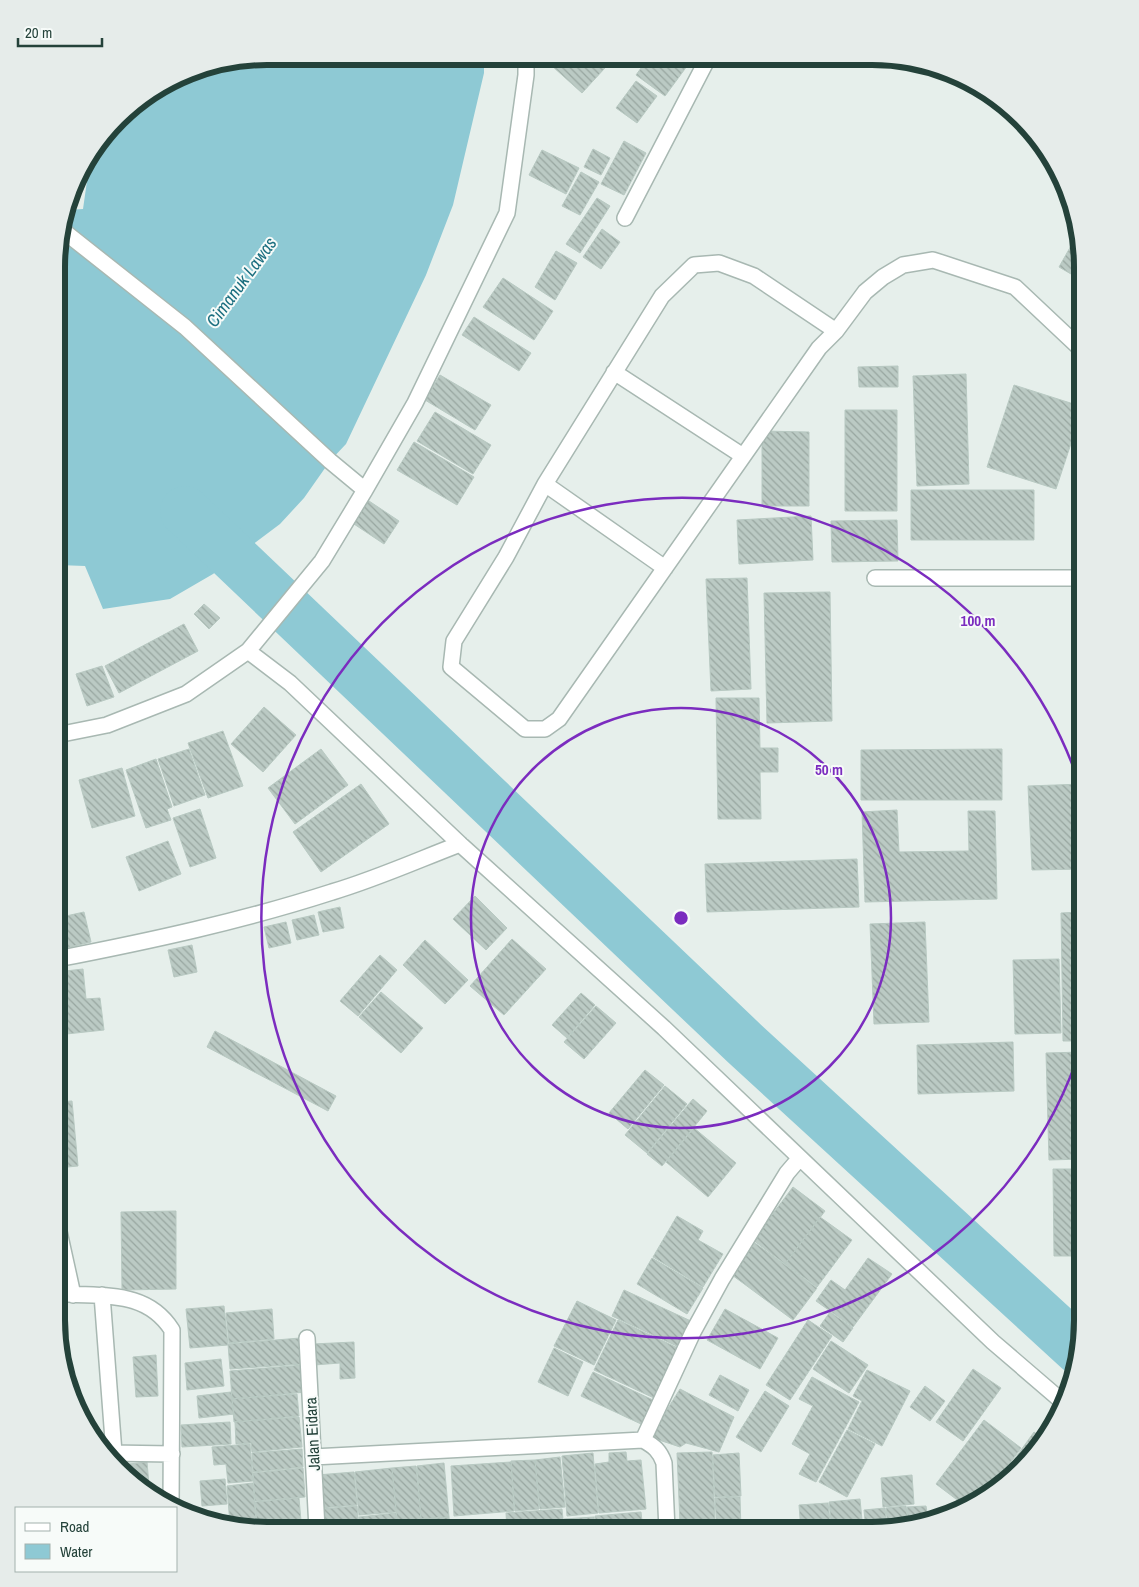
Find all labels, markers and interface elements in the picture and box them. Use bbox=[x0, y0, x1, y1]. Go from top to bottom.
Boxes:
scale bar bbox=[18, 15, 101, 47]
text: 20 m bbox=[25, 22, 52, 43]
water label: Cimanuk Lawas bbox=[200, 232, 282, 332]
text: 100 m bbox=[961, 610, 995, 631]
text: 50 m bbox=[815, 759, 843, 780]
centre of rings bbox=[672, 909, 690, 927]
street label: Jalan Eidara bbox=[299, 1396, 325, 1471]
legend bbox=[15, 1507, 178, 1572]
text: Road bbox=[60, 1516, 89, 1537]
text: Water bbox=[60, 1541, 92, 1562]

